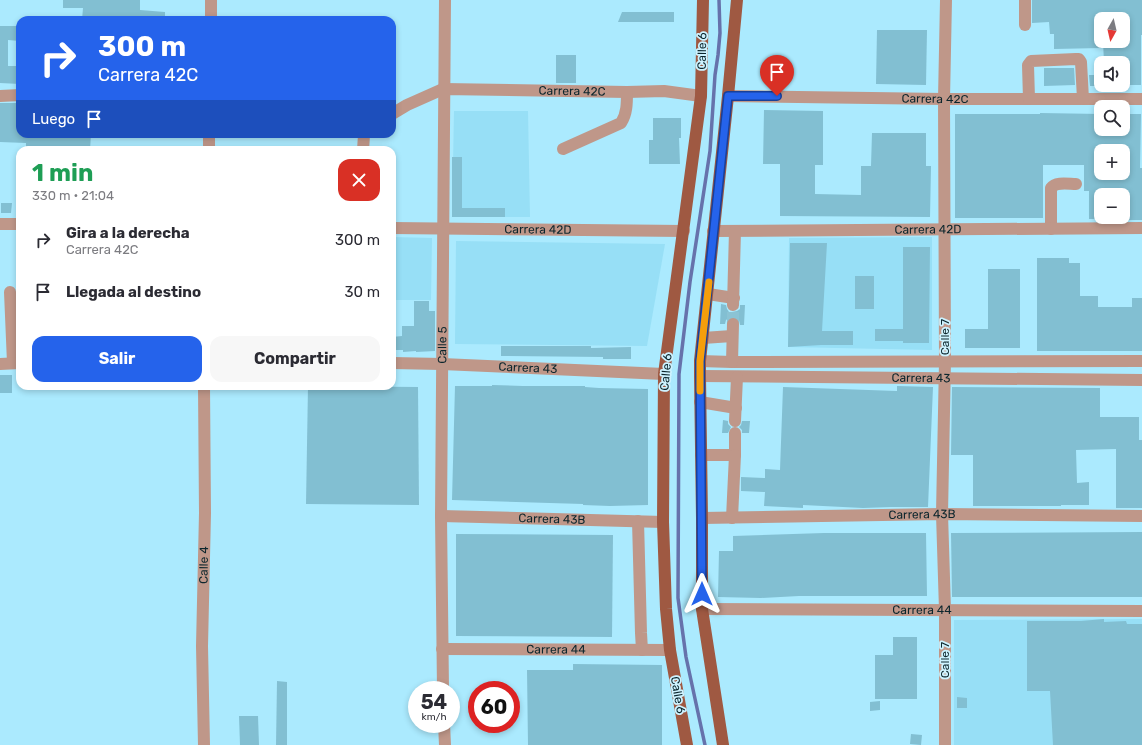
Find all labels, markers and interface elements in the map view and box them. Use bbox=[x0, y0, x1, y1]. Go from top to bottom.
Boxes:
north arrow bbox=[1094, 12, 1130, 48]
map controls bbox=[1094, 12, 1130, 224]
text: 300 m bbox=[98, 30, 186, 63]
icon: right bbox=[32, 32, 84, 84]
street label: Calle 6 bbox=[695, 32, 709, 70]
pin bbox=[760, 55, 794, 96]
button: sound bbox=[1094, 56, 1130, 92]
icon: arrive bbox=[766, 61, 788, 83]
text: Carrera 42C bbox=[98, 64, 198, 86]
street label: Carrera 42C bbox=[539, 84, 606, 99]
street label: Carrera 42C bbox=[901, 91, 968, 106]
button: search bbox=[1094, 100, 1130, 136]
icon: arrive bbox=[83, 108, 105, 130]
text: Luego bbox=[32, 110, 75, 128]
button: + bbox=[1094, 144, 1130, 180]
text: 1 min bbox=[32, 159, 93, 187]
button: close bbox=[338, 159, 380, 201]
text: 330 m · 21:04 bbox=[32, 188, 114, 203]
button: − bbox=[1094, 188, 1130, 224]
street label: Carrera 42D bbox=[504, 222, 572, 237]
street label: Carrera 42D bbox=[894, 222, 962, 237]
text: Gira a la derecha bbox=[66, 224, 190, 242]
icon: right bbox=[32, 229, 54, 251]
text: 300 m bbox=[335, 231, 380, 249]
text: Carrera 42C bbox=[66, 242, 138, 257]
icon: arrive bbox=[32, 281, 54, 303]
text: Llegada al destino bbox=[66, 283, 201, 301]
text: 30 m bbox=[344, 283, 380, 301]
street label: Calle 7 bbox=[938, 319, 952, 355]
street label: Calle 5 bbox=[435, 326, 449, 364]
button: Salir bbox=[32, 336, 202, 382]
button: Compartir bbox=[210, 336, 380, 382]
street label: Calle 6 bbox=[657, 353, 675, 391]
street label: Carrera 43 bbox=[498, 360, 558, 376]
street label: Carrera 43 bbox=[891, 371, 951, 385]
street label: Carrera 43B bbox=[888, 507, 956, 522]
street label: Carrera 43B bbox=[518, 511, 586, 527]
street label: Calle 4 bbox=[196, 546, 211, 584]
position arrow bbox=[681, 573, 723, 615]
street label: Carrera 44 bbox=[892, 603, 952, 617]
street label: Carrera 44 bbox=[526, 642, 586, 657]
street label: Calle 7 bbox=[938, 642, 952, 678]
street label: Calle 6 bbox=[668, 675, 688, 715]
speed limit sign: 60 bbox=[468, 681, 520, 733]
text: 54 bbox=[421, 690, 447, 714]
text: km/h bbox=[422, 711, 446, 723]

